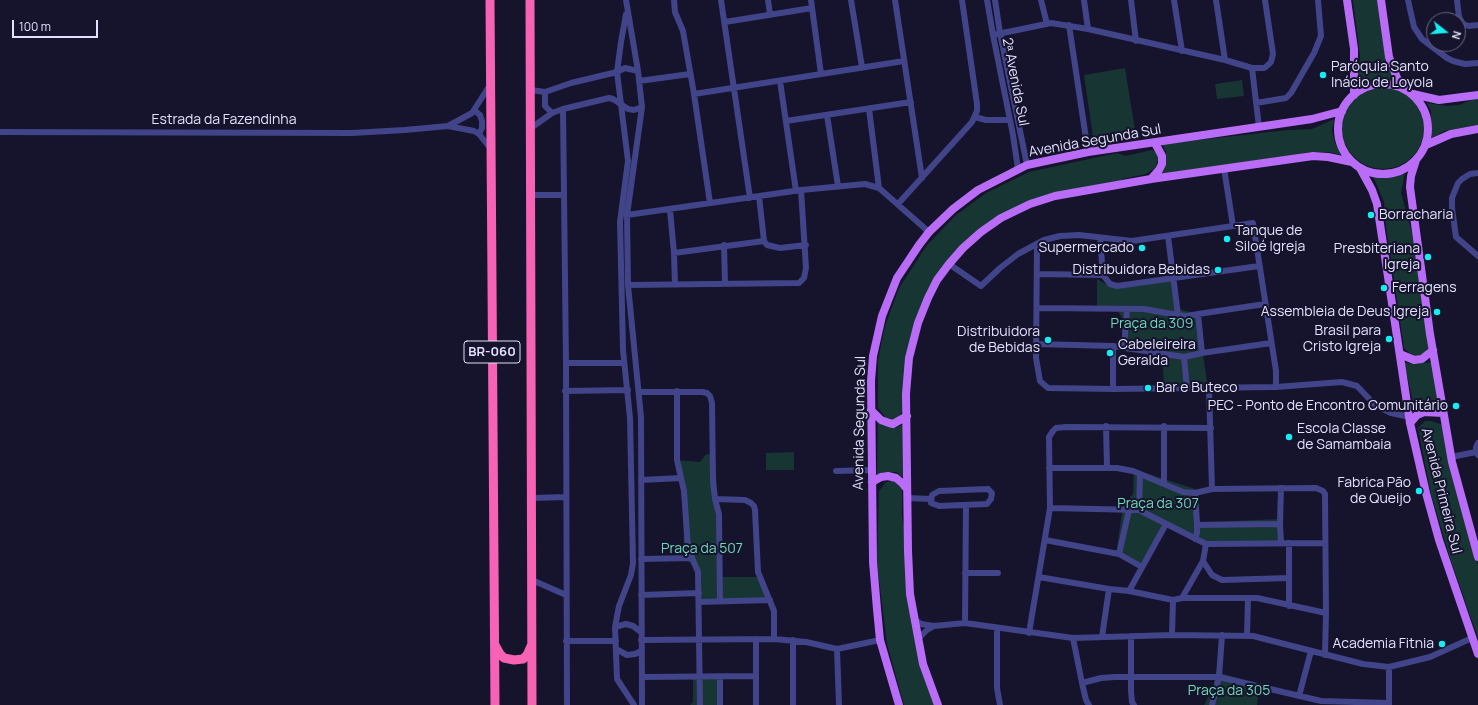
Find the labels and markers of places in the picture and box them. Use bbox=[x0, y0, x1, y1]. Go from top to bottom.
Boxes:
place label: Paróquia Santo Inácio de Loyola bbox=[1331, 59, 1433, 92]
marker: Paróquia Santo Inácio de Loyola bbox=[1318, 70, 1328, 80]
place label: Borracharia bbox=[1379, 207, 1453, 223]
marker: Borracharia bbox=[1366, 210, 1376, 220]
place label: Tanque de Siloé Igreja bbox=[1235, 223, 1305, 256]
marker: Tanque de Siloé Igreja bbox=[1222, 234, 1232, 244]
place label: Supermercado bbox=[1039, 240, 1134, 256]
place label: Presbiteriana Igreja bbox=[1334, 241, 1420, 274]
marker: Supermercado bbox=[1137, 243, 1147, 253]
marker: Presbiteriana Igreja bbox=[1423, 252, 1433, 262]
place label: Distribuidora Bebidas bbox=[1073, 262, 1210, 278]
marker: Distribuidora Bebidas bbox=[1213, 265, 1223, 275]
place label: Ferragens bbox=[1392, 280, 1457, 296]
marker: Ferragens bbox=[1379, 283, 1389, 293]
place label: Assembleia de Deus Igreja bbox=[1261, 304, 1429, 320]
marker: Assembleia de Deus Igreja bbox=[1432, 307, 1442, 317]
place label: Brasil para Cristo Igreja bbox=[1303, 323, 1381, 356]
place label: Distribuidora de Bebidas bbox=[957, 324, 1040, 356]
marker: Brasil para Cristo Igreja bbox=[1384, 334, 1394, 344]
marker: Distribuidora de Bebidas bbox=[1043, 335, 1053, 345]
place label: Cabeleireira Geralda bbox=[1118, 337, 1196, 370]
marker: Cabeleireira Geralda bbox=[1105, 348, 1115, 358]
place label: Bar e Buteco bbox=[1156, 380, 1237, 396]
marker: Bar e Buteco bbox=[1143, 383, 1153, 393]
place label: PEC - Ponto de Encontro Comunitário bbox=[1208, 398, 1448, 414]
marker: PEC - Ponto de Encontro Comunitário bbox=[1451, 401, 1461, 411]
place label: Escola Classe de Samambaia bbox=[1297, 421, 1391, 454]
marker: Escola Classe de Samambaia bbox=[1284, 432, 1294, 442]
place label: Fabrica Pão de Queijo bbox=[1337, 475, 1411, 508]
marker: Fabrica Pão de Queijo bbox=[1414, 486, 1424, 496]
place label: Academia Fitnia bbox=[1332, 636, 1434, 652]
marker: Academia Fitnia bbox=[1437, 639, 1447, 649]

